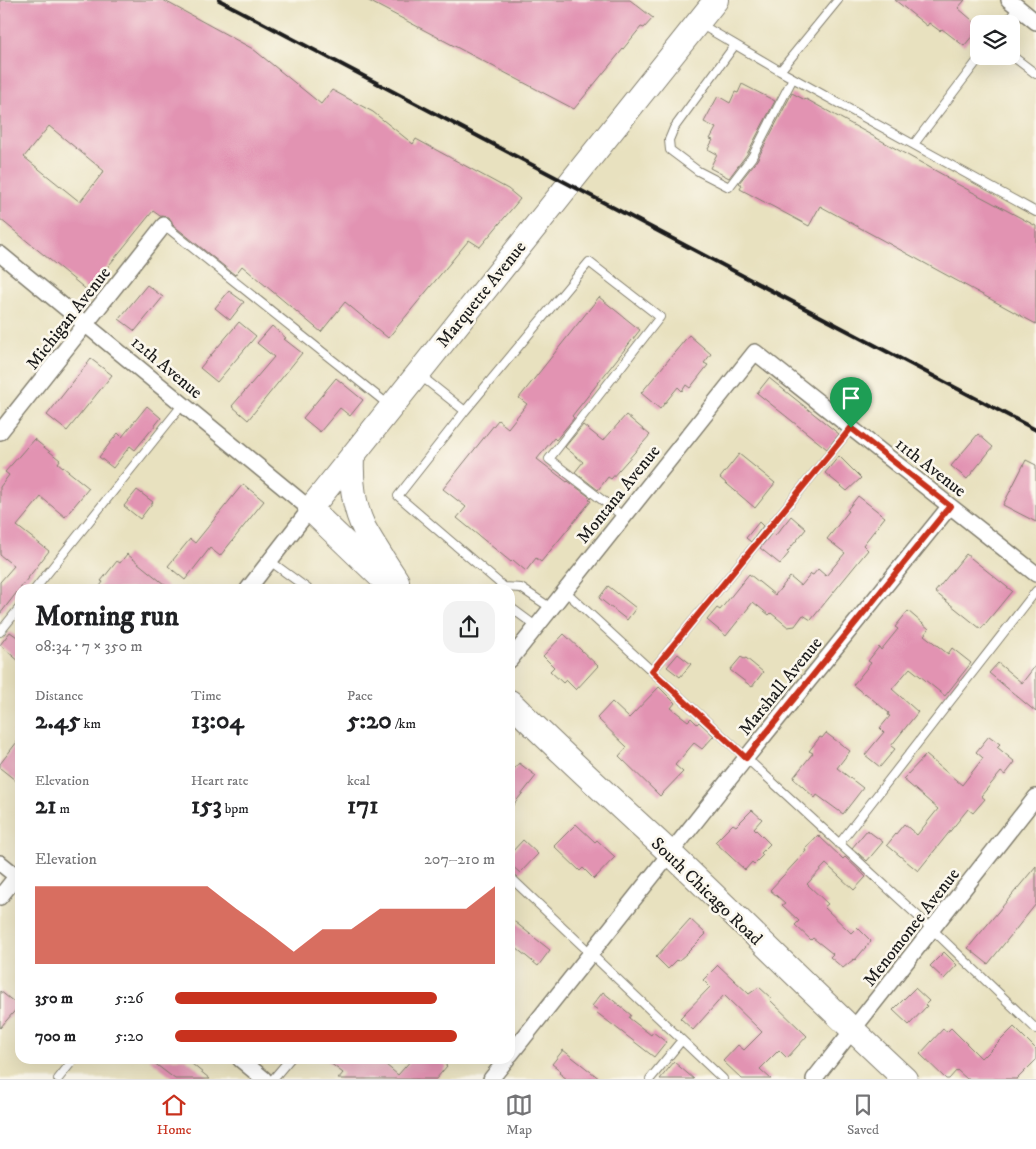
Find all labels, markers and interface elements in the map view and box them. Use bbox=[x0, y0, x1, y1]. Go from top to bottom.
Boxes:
map controls bbox=[970, 15, 1020, 65]
button: layers bbox=[970, 15, 1020, 65]
street label: Marquette Avenue bbox=[432, 237, 531, 352]
street label: Michigan Avenue bbox=[22, 263, 116, 374]
street label: 12th Avenue bbox=[126, 332, 207, 404]
pin bbox=[830, 377, 872, 428]
icon: arrive bbox=[837, 384, 865, 412]
street label: 11th Avenue bbox=[890, 433, 970, 502]
street label: Montana Avenue bbox=[572, 441, 665, 548]
text: Morning run bbox=[35, 599, 179, 634]
button: share bbox=[443, 601, 495, 653]
street label: Marshall Avenue bbox=[734, 633, 827, 740]
text: 08:34 · 7 × 350 m bbox=[35, 636, 143, 656]
text: Distance bbox=[35, 687, 83, 705]
text: Time bbox=[191, 687, 221, 705]
text: Pace bbox=[347, 687, 373, 705]
text: 2.45 bbox=[35, 705, 81, 736]
text: 13:04 bbox=[191, 705, 244, 736]
text: 5:20 bbox=[347, 705, 392, 736]
text: km bbox=[81, 715, 101, 733]
text: /km bbox=[392, 715, 416, 733]
text: Elevation bbox=[35, 772, 89, 790]
text: Heart rate bbox=[191, 772, 248, 790]
text: kcal bbox=[347, 772, 370, 790]
text: 21 bbox=[35, 790, 56, 821]
text: 153 bbox=[191, 790, 222, 821]
text: 171 bbox=[347, 790, 379, 821]
text: m bbox=[56, 800, 70, 818]
text: bpm bbox=[222, 800, 249, 818]
street label: South Chicago Road bbox=[646, 833, 766, 950]
text: Elevation bbox=[35, 849, 97, 869]
text: 207–210 m bbox=[424, 849, 495, 869]
street label: Menomonee Avenue bbox=[859, 864, 965, 991]
text: 350 m bbox=[35, 988, 73, 1008]
text: 5:26 bbox=[115, 988, 143, 1008]
text: 700 m bbox=[35, 1026, 76, 1046]
text: 5:20 bbox=[115, 1026, 144, 1046]
tab: Home bbox=[157, 1091, 191, 1139]
tab: Map bbox=[505, 1091, 533, 1139]
tab: Saved bbox=[847, 1091, 879, 1139]

